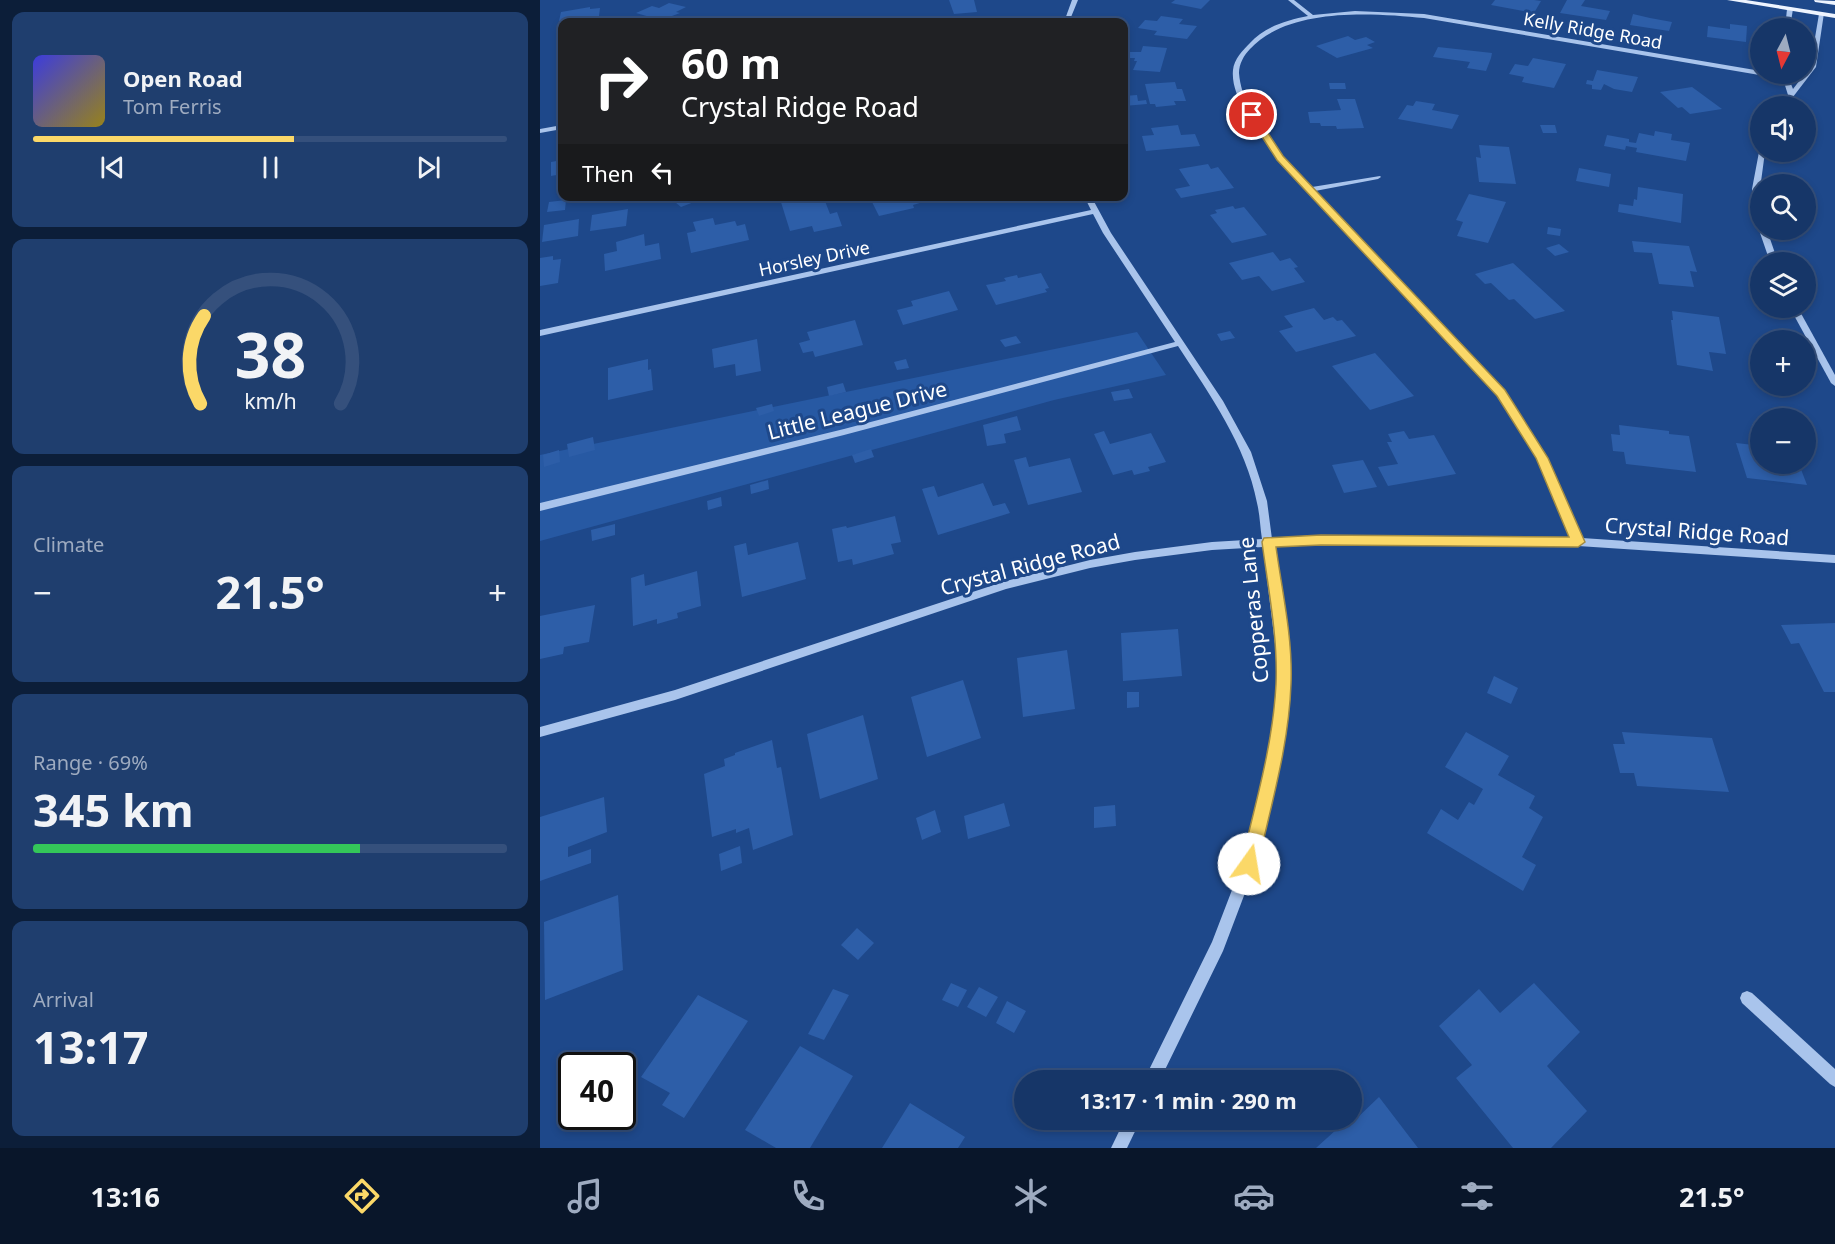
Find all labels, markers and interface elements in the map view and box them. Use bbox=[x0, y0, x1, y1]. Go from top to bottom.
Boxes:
street label: Kelly Ridge Road bbox=[1522, 6, 1664, 54]
north arrow bbox=[1750, 18, 1816, 84]
map controls bbox=[1750, 18, 1816, 474]
text: 60 m bbox=[681, 34, 781, 91]
icon: right bbox=[582, 42, 660, 120]
text: Open Road bbox=[123, 63, 243, 93]
text: Crystal Ridge Road bbox=[681, 88, 919, 125]
pin bbox=[1226, 89, 1277, 140]
text: Tom Ferris bbox=[123, 93, 222, 120]
button: sound bbox=[1750, 96, 1816, 162]
icon: arrive bbox=[1235, 98, 1268, 131]
icon: previous bbox=[96, 151, 129, 184]
icon: pause bbox=[254, 151, 287, 184]
icon: next bbox=[412, 151, 445, 184]
icon: left bbox=[646, 156, 679, 189]
text: Then bbox=[582, 158, 634, 188]
button: search bbox=[1750, 174, 1816, 240]
street label: Horsley Drive bbox=[756, 235, 872, 281]
button: layers bbox=[1750, 252, 1816, 318]
text: 38 bbox=[234, 311, 306, 396]
button: + bbox=[1750, 330, 1816, 396]
street label: Little League Drive bbox=[764, 374, 950, 446]
text: km/h bbox=[244, 386, 296, 415]
button: − bbox=[1750, 408, 1816, 474]
street label: Crystal Ridge Road bbox=[1604, 511, 1790, 551]
street label: Crystal Ridge Road bbox=[937, 527, 1123, 601]
text: Climate bbox=[33, 531, 104, 558]
street label: Copperas Lane bbox=[1231, 536, 1275, 684]
text: 21.5° bbox=[216, 561, 324, 622]
text: − bbox=[33, 570, 52, 615]
text: + bbox=[488, 570, 507, 615]
text: Range · 69% bbox=[33, 749, 148, 776]
text: 345 km bbox=[33, 779, 194, 840]
position arrow bbox=[1217, 832, 1281, 896]
text: Arrival bbox=[33, 986, 94, 1013]
text: 13:17 bbox=[33, 1016, 149, 1077]
speed limit sign: 40 bbox=[558, 1052, 636, 1130]
text: 13:17 · 1 min · 290 m bbox=[1079, 1085, 1297, 1115]
icon: directions bbox=[341, 1175, 383, 1217]
icon: music bbox=[564, 1175, 606, 1217]
icon: phone bbox=[787, 1175, 829, 1217]
icon: climate bbox=[1010, 1175, 1052, 1217]
icon: car bbox=[1233, 1175, 1275, 1217]
icon: filters bbox=[1456, 1175, 1498, 1217]
text: 13:16 bbox=[91, 1178, 160, 1215]
text: 21.5° bbox=[1679, 1178, 1744, 1215]

